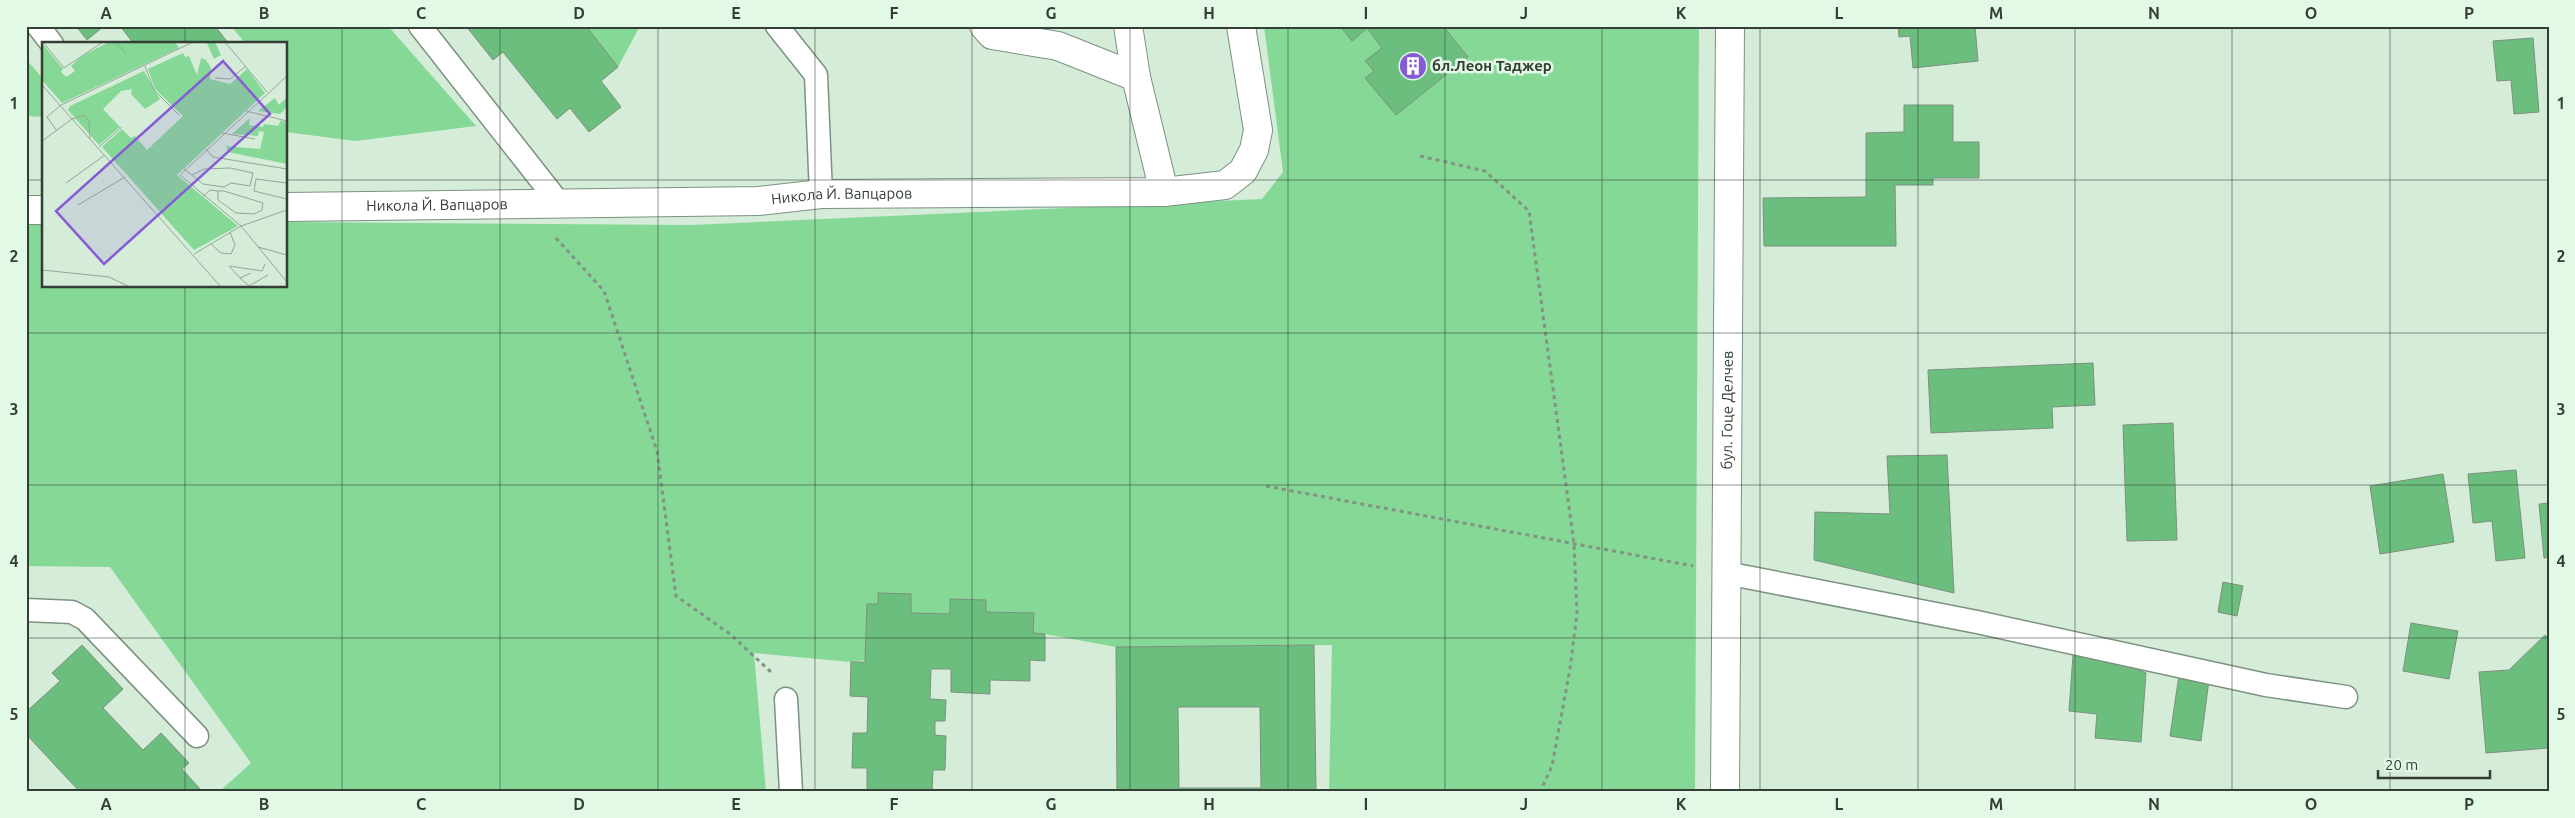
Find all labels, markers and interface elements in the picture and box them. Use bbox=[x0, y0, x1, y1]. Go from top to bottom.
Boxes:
text: A bbox=[100, 4, 112, 22]
text: B bbox=[259, 4, 269, 22]
text: C bbox=[416, 4, 426, 22]
text: D bbox=[573, 4, 585, 22]
text: E bbox=[731, 4, 741, 22]
text: F bbox=[890, 4, 899, 22]
text: G bbox=[1045, 4, 1057, 22]
text: H bbox=[1203, 4, 1215, 22]
text: I bbox=[1364, 4, 1368, 22]
text: J bbox=[1520, 4, 1528, 22]
text: K bbox=[1676, 4, 1687, 22]
text: L bbox=[1835, 4, 1844, 22]
text: M bbox=[1989, 4, 2003, 22]
text: N bbox=[2148, 4, 2160, 22]
text: O bbox=[2305, 4, 2317, 22]
text: P bbox=[2464, 4, 2474, 22]
inset map bbox=[42, 42, 288, 288]
building icon: бл.Леон Таджер bbox=[1398, 51, 1428, 81]
place label: бл.Леон Таджер bbox=[1432, 57, 1552, 74]
text: 1 bbox=[9, 94, 19, 112]
text: 1 bbox=[2556, 94, 2566, 112]
street label: Никола Й. Вапцаров bbox=[770, 184, 912, 207]
street label: Никола Й. Вапцаров bbox=[366, 195, 508, 214]
text: 2 bbox=[9, 247, 19, 265]
text: 2 bbox=[2556, 247, 2566, 265]
street label: бул. Гоце Делчев bbox=[1718, 351, 1736, 469]
text: 3 bbox=[9, 400, 19, 418]
text: 3 bbox=[2556, 400, 2566, 418]
text: 4 bbox=[9, 552, 19, 570]
text: 4 bbox=[2556, 552, 2566, 570]
text: 5 bbox=[9, 705, 19, 723]
text: 5 bbox=[2556, 705, 2566, 723]
scale bar bbox=[2378, 748, 2490, 780]
text: 20 m bbox=[2385, 756, 2418, 773]
text: A bbox=[100, 795, 112, 813]
text: B bbox=[259, 795, 269, 813]
text: C bbox=[416, 795, 426, 813]
text: D bbox=[573, 795, 585, 813]
text: E bbox=[731, 795, 741, 813]
text: F bbox=[890, 795, 899, 813]
text: G bbox=[1045, 795, 1057, 813]
text: H bbox=[1203, 795, 1215, 813]
text: I bbox=[1364, 795, 1368, 813]
text: J bbox=[1520, 795, 1528, 813]
text: K bbox=[1676, 795, 1687, 813]
text: L bbox=[1835, 795, 1844, 813]
text: M bbox=[1989, 795, 2003, 813]
text: N bbox=[2148, 795, 2160, 813]
text: O bbox=[2305, 795, 2317, 813]
text: P bbox=[2464, 795, 2474, 813]

